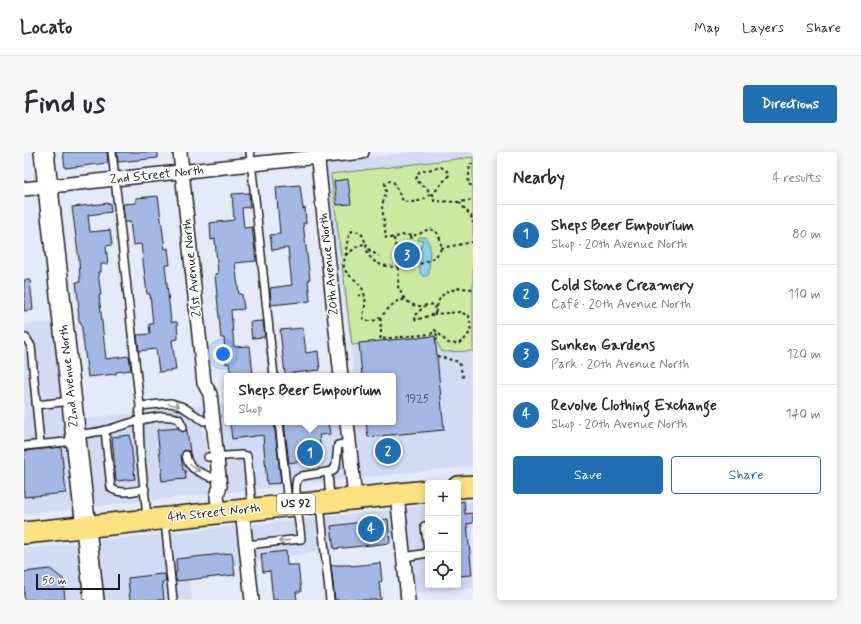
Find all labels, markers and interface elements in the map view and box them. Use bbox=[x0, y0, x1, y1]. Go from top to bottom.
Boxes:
text: Locato bbox=[20, 15, 72, 40]
text: Map bbox=[694, 19, 720, 37]
text: Layers bbox=[742, 19, 784, 37]
text: Share bbox=[806, 19, 841, 37]
button: Directions bbox=[743, 85, 837, 123]
text: Find us bbox=[24, 86, 105, 123]
street label: 2nd Street North bbox=[109, 162, 205, 188]
text: Nearby bbox=[513, 167, 565, 189]
text: 4 results bbox=[772, 170, 821, 187]
street label: 20th Avenue North bbox=[315, 212, 343, 316]
text: Sheps Beer Empourium bbox=[551, 216, 694, 236]
street label: 21st Avenue North bbox=[178, 218, 206, 318]
text: 1 bbox=[523, 226, 529, 243]
text: 80 m bbox=[792, 226, 821, 243]
text: Shop · 20th Avenue North bbox=[551, 236, 687, 253]
pin: 3 bbox=[394, 240, 420, 270]
text: Cold Stone Creamery bbox=[551, 276, 694, 296]
text: 2 bbox=[523, 286, 529, 303]
text: 110 m bbox=[788, 286, 821, 303]
text: Café · 20th Avenue North bbox=[551, 296, 691, 313]
street label: 22nd Avenue North bbox=[55, 324, 83, 428]
text: Sunken Gardens bbox=[551, 336, 655, 356]
your location bbox=[213, 344, 233, 364]
text: 3 bbox=[523, 346, 529, 363]
text: 120 m bbox=[787, 346, 821, 363]
text: Park · 20th Avenue North bbox=[551, 356, 689, 373]
popup bbox=[224, 373, 396, 425]
text: Sheps Beer Empourium bbox=[239, 381, 381, 401]
house number: 1925 bbox=[405, 392, 430, 406]
text: Revolve Clothing Exchange bbox=[551, 396, 717, 416]
one-way arrow bbox=[168, 401, 181, 409]
text: Shop bbox=[239, 401, 262, 418]
text: 4 bbox=[522, 406, 530, 423]
text: 140 m bbox=[786, 406, 821, 423]
text: Shop · 20th Avenue North bbox=[551, 416, 687, 433]
pin: 2 bbox=[375, 436, 401, 466]
pin: 1 bbox=[297, 438, 323, 468]
button: Save bbox=[513, 456, 663, 494]
button: Share bbox=[671, 456, 821, 494]
one-way arrow bbox=[189, 464, 200, 473]
map controls bbox=[425, 480, 461, 588]
button: + bbox=[425, 480, 461, 516]
road number: US 92 bbox=[277, 494, 315, 514]
street label: 4th Street North bbox=[167, 500, 261, 526]
pin: 4 bbox=[358, 514, 384, 544]
button: − bbox=[425, 516, 461, 552]
one-way arrow bbox=[278, 537, 291, 545]
button: locate bbox=[425, 552, 461, 588]
scale bar bbox=[36, 572, 120, 591]
text: 50 m bbox=[42, 574, 67, 588]

